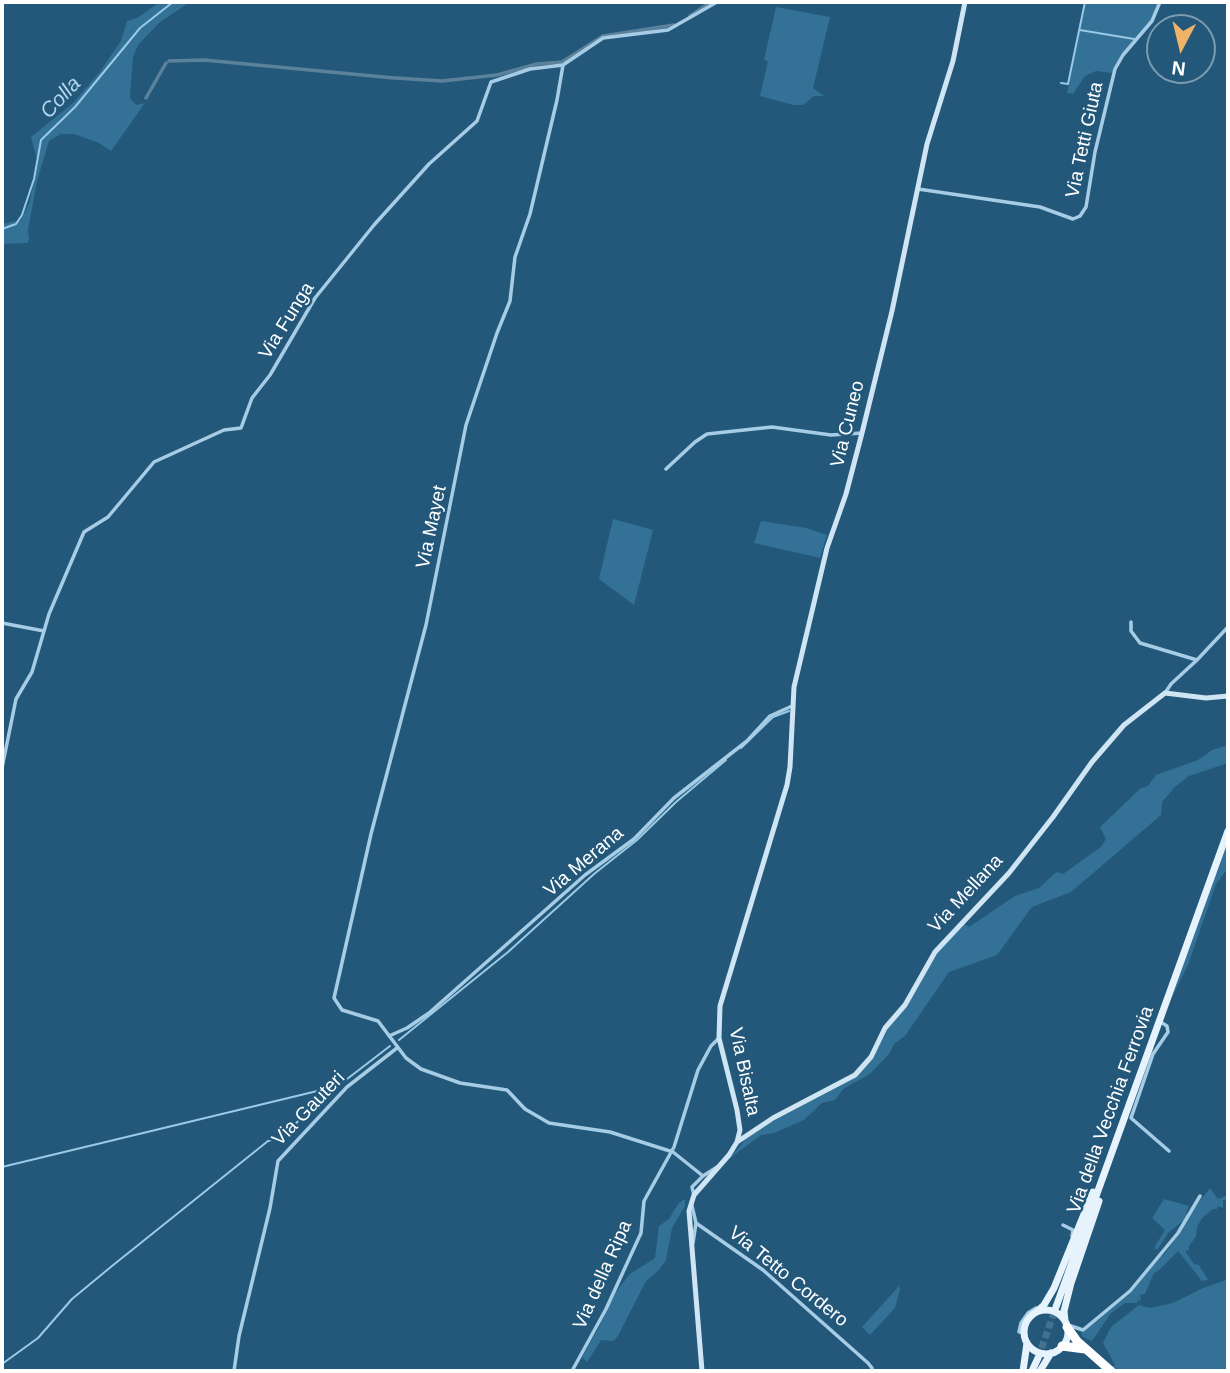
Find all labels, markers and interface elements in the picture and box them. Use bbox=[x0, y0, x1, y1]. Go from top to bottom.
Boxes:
north arrow bbox=[1146, 14, 1216, 84]
text: N bbox=[1171, 57, 1187, 80]
water label: Colla bbox=[35, 72, 87, 124]
street label: Via Tetti Giuta bbox=[1062, 80, 1108, 200]
street label: Via Funga bbox=[254, 278, 320, 364]
street label: Via Cuneo bbox=[826, 378, 870, 470]
street label: Via Mayet bbox=[412, 483, 452, 571]
street label: Via Merana bbox=[540, 822, 628, 902]
street label: Via Mellana bbox=[924, 850, 1008, 938]
street label: Via della Vecchia Ferrovia bbox=[1063, 1003, 1159, 1217]
street label: Via Bisalta bbox=[724, 1026, 764, 1118]
street label: Via Gauteri bbox=[268, 1067, 350, 1151]
street label: Via della Ripa bbox=[569, 1217, 637, 1333]
street label: Via Tetto Cordero bbox=[724, 1222, 852, 1332]

